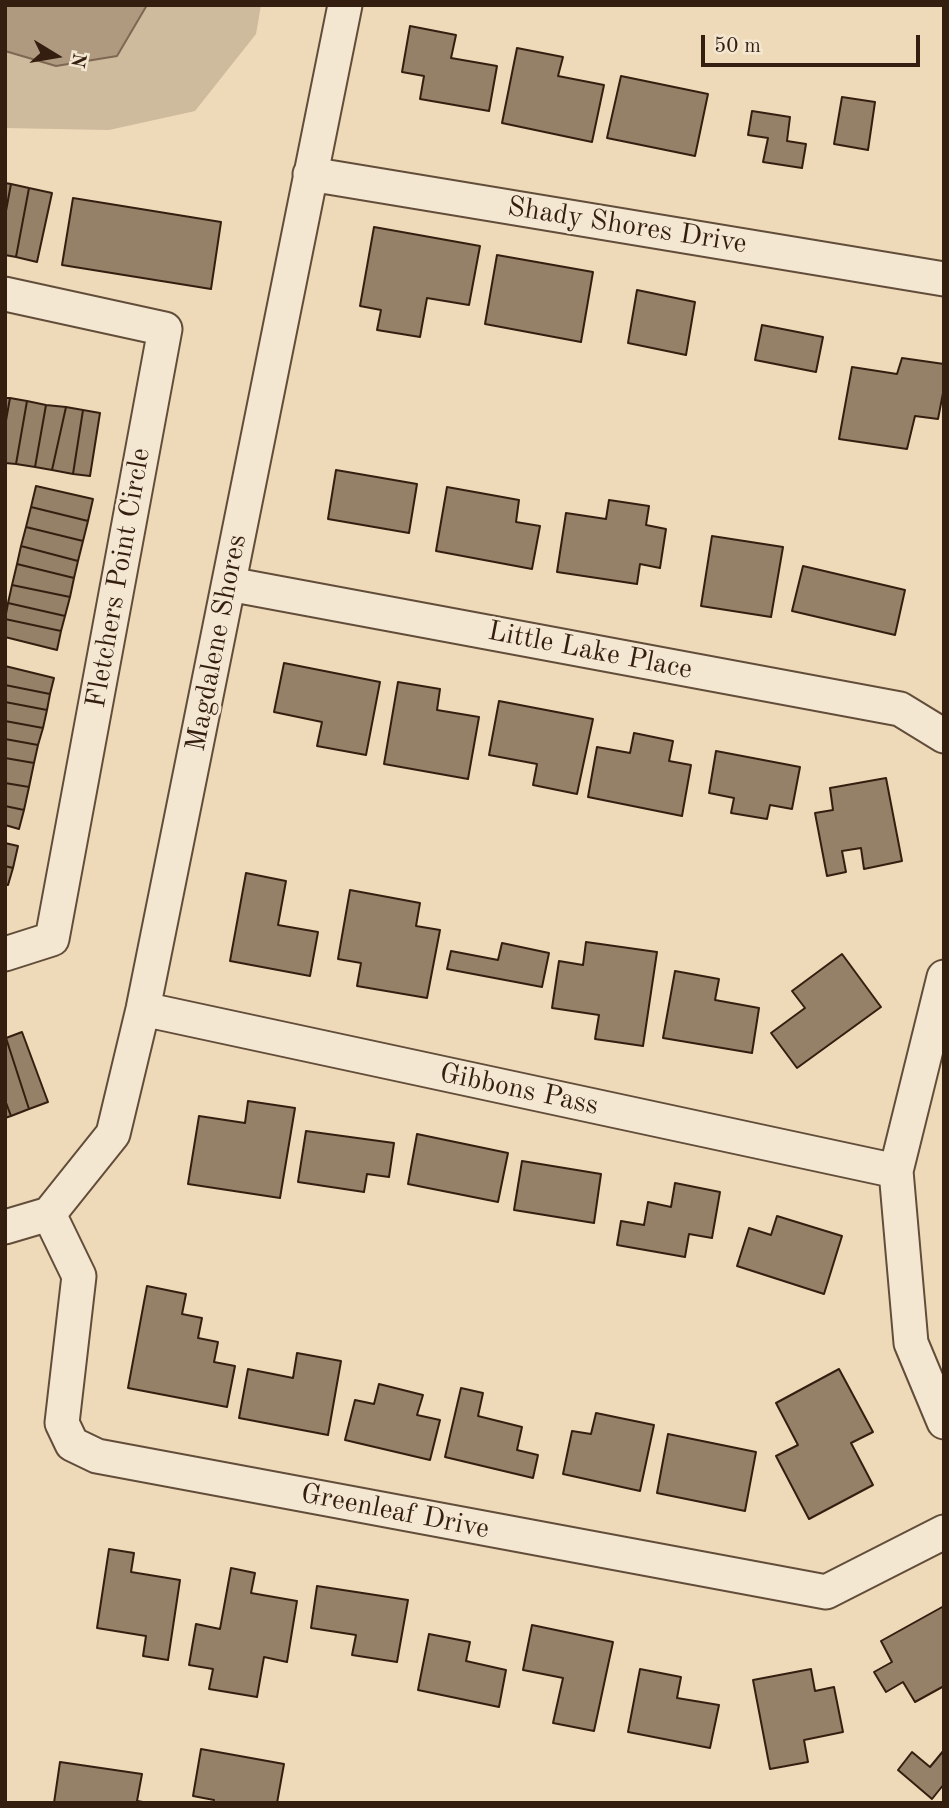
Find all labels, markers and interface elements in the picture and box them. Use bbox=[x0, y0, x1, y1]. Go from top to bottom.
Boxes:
north arrow bbox=[21, 21, 91, 91]
scale bar bbox=[704, 21, 923, 65]
text: 50 m bbox=[714, 36, 761, 57]
text: N bbox=[66, 51, 88, 69]
street label: Shady Shores Drive bbox=[505, 190, 749, 262]
street label: Fletchers Point Circle bbox=[80, 445, 158, 711]
street label: Magdalene Shores bbox=[180, 532, 254, 754]
street label: Little Lake Place bbox=[485, 615, 695, 687]
street label: Gibbons Pass bbox=[437, 1057, 601, 1123]
street label: Greenleaf Drive bbox=[298, 1477, 492, 1547]

